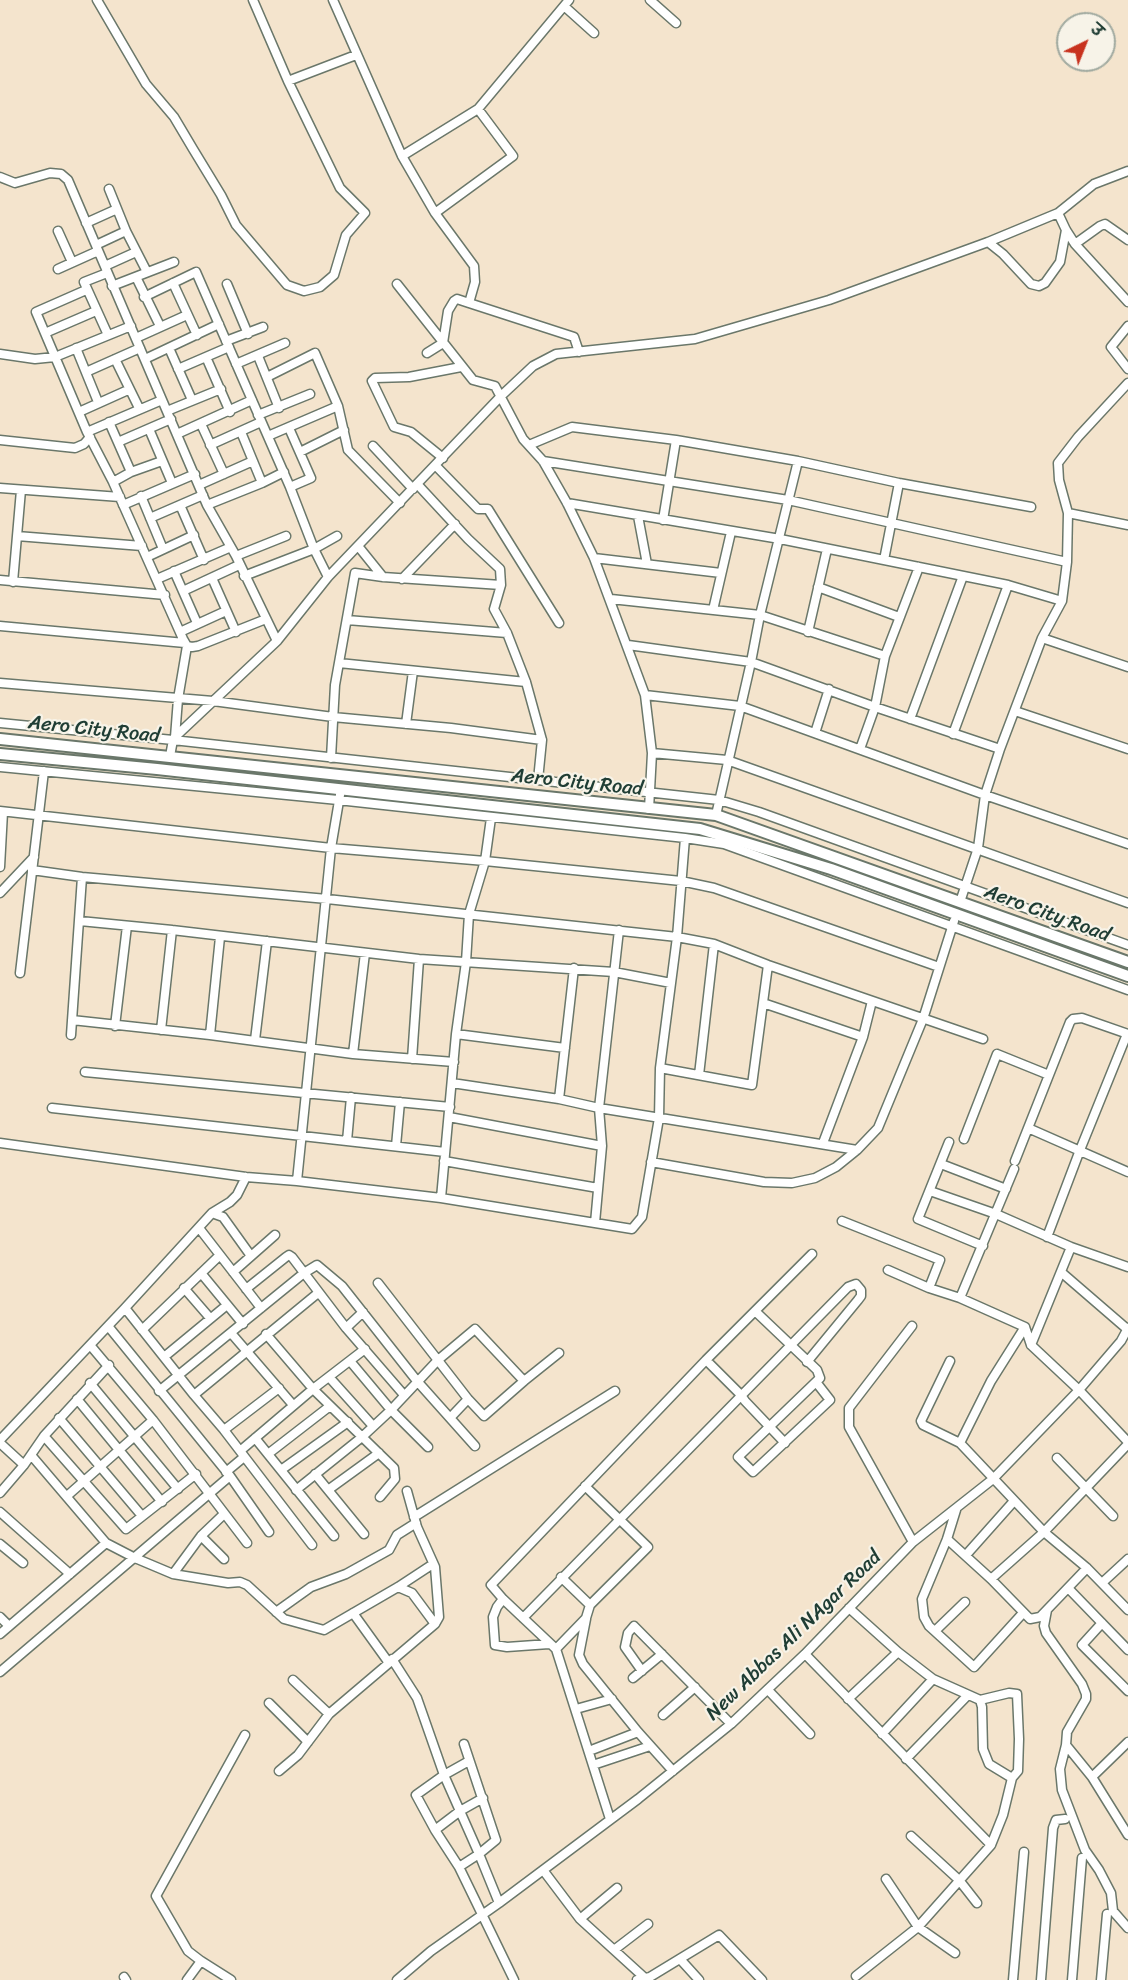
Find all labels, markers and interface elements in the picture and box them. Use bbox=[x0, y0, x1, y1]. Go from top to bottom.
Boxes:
north arrow bbox=[1056, 12, 1116, 72]
text: उ bbox=[1083, 16, 1111, 44]
street label: Aero City Road bbox=[27, 711, 161, 749]
street label: Aero City Road bbox=[510, 764, 644, 802]
street label: Aero City Road bbox=[981, 880, 1113, 948]
street label: New Abbas Ali NAgar Road bbox=[701, 1546, 887, 1726]

